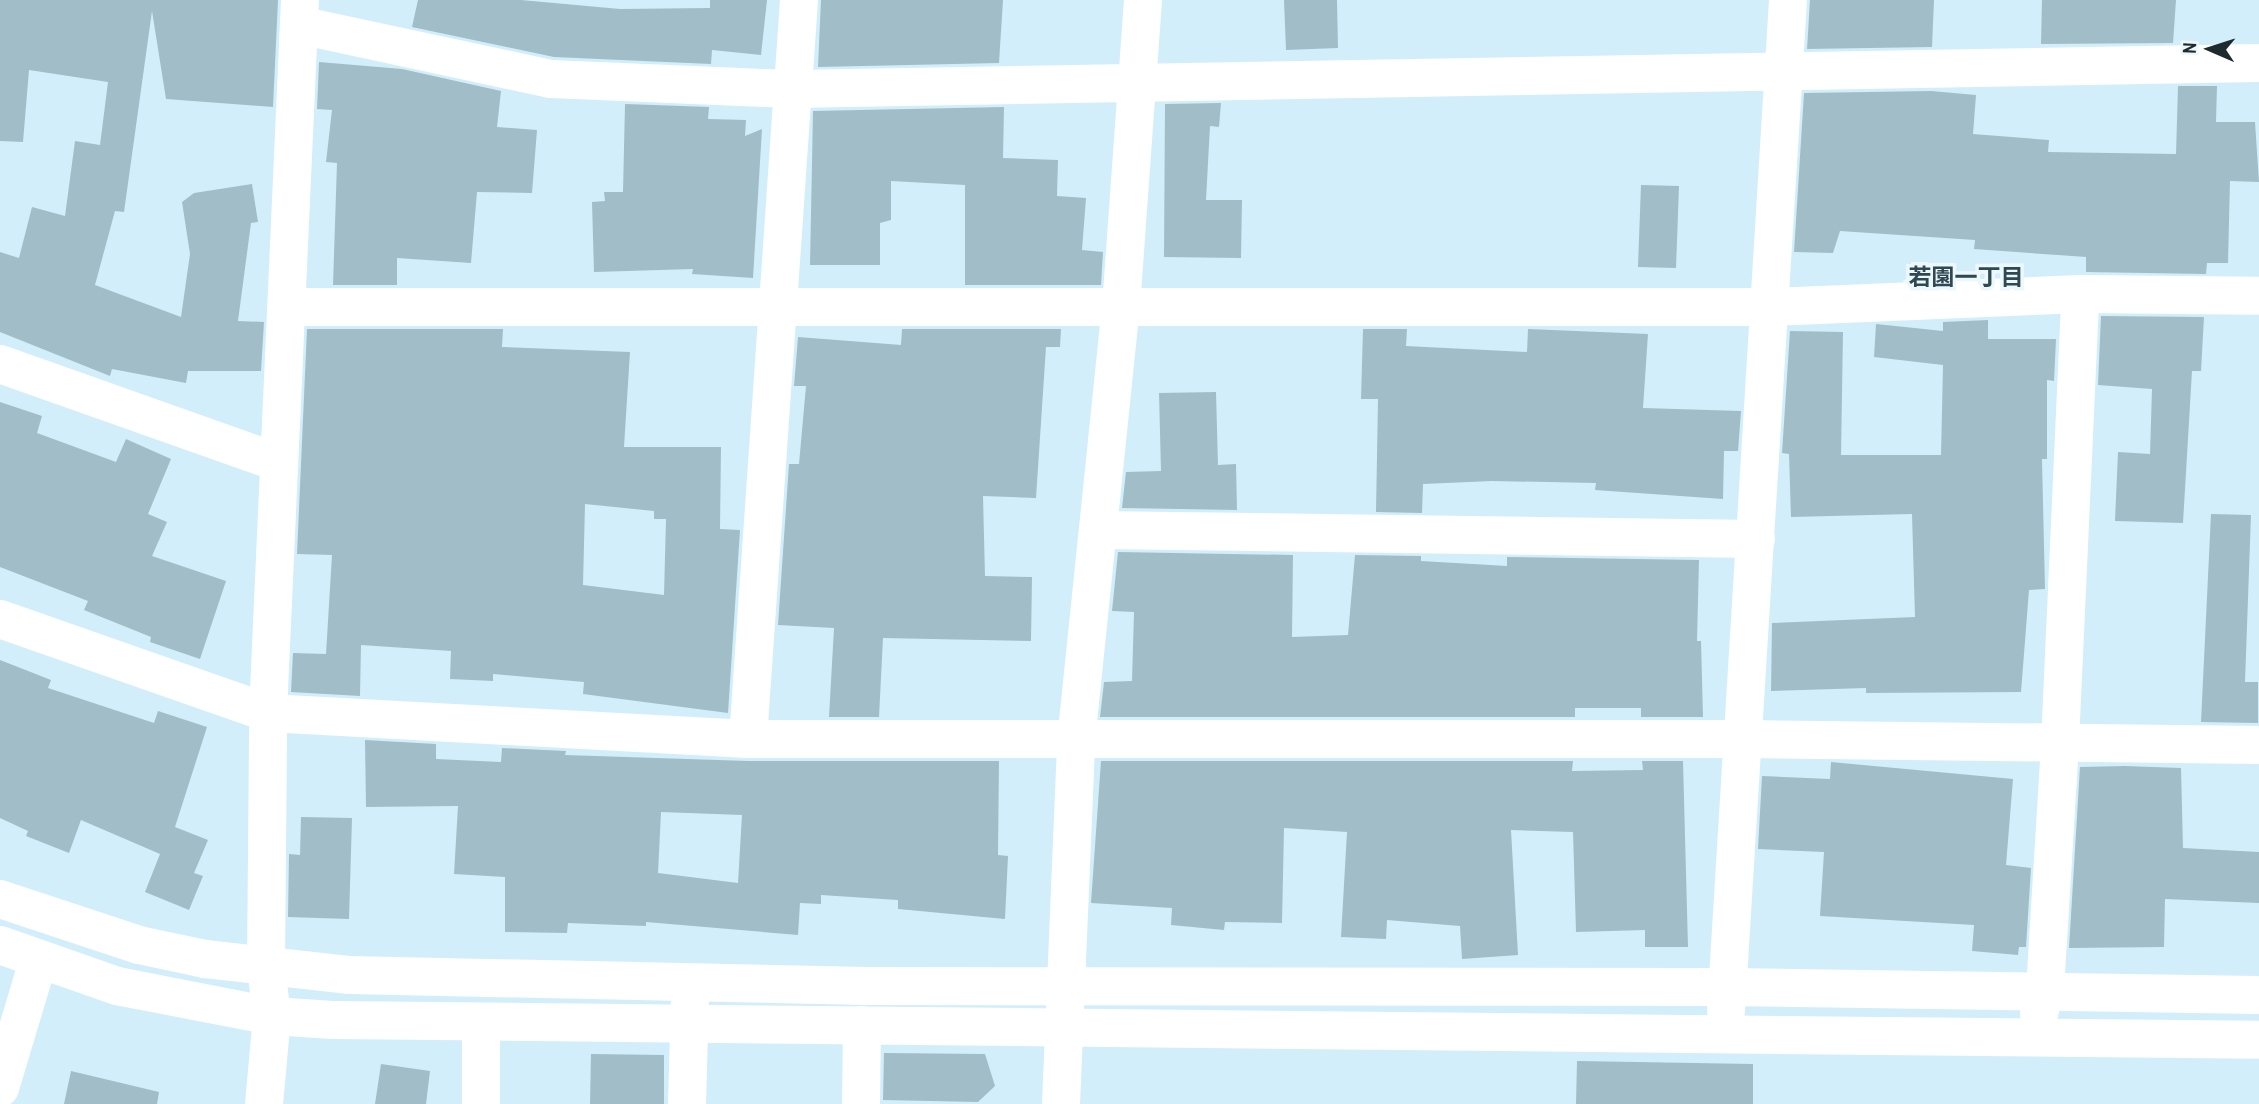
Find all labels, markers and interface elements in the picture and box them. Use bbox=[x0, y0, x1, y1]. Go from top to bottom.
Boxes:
north arrow bbox=[2175, 14, 2245, 84]
text: N bbox=[2176, 42, 2202, 54]
district label: 若園一丁目 bbox=[1909, 263, 2023, 291]

